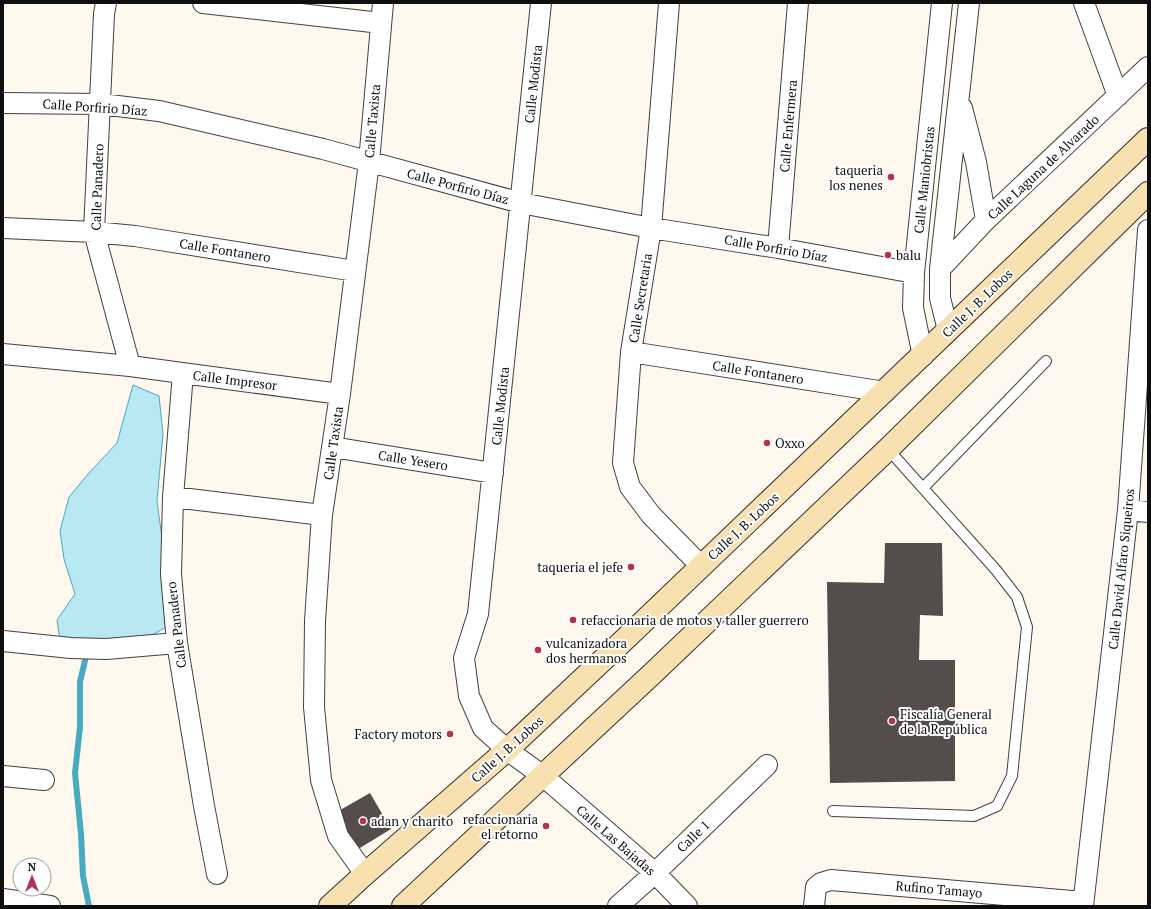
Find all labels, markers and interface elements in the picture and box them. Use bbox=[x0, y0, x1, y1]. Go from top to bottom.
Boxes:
street label: Calle Modista bbox=[520, 43, 546, 124]
street label: Calle Enfermera bbox=[775, 79, 801, 173]
street label: Calle Taxista bbox=[360, 83, 384, 159]
street label: Calle Porfirio Díaz bbox=[42, 94, 148, 120]
street label: Calle Laguna de Alvarado bbox=[983, 110, 1103, 224]
street label: Calle Maniobristas bbox=[909, 125, 939, 235]
street label: Calle Panadero bbox=[86, 143, 108, 231]
place label: taqueria los nenes bbox=[829, 161, 883, 194]
street label: Calle Porfirio Díaz bbox=[405, 164, 511, 208]
marker: taqueria los nenes bbox=[886, 172, 896, 182]
street label: Calle Porfirio Díaz bbox=[723, 230, 829, 266]
street label: Calle Fontanero bbox=[178, 234, 272, 266]
place label: balu bbox=[896, 246, 922, 264]
marker: balu bbox=[883, 250, 893, 260]
street label: Calle Secretaria bbox=[624, 252, 656, 344]
street label: Calle J. B. Lobos bbox=[938, 265, 1016, 341]
street label: Calle Fontanero bbox=[711, 356, 805, 388]
street label: Calle Modista bbox=[487, 365, 513, 446]
street label: Calle Impresor bbox=[192, 366, 278, 394]
street label: Calle Taxista bbox=[319, 405, 347, 481]
place label: Oxxo bbox=[775, 434, 805, 452]
marker: Oxxo bbox=[762, 438, 772, 448]
street label: Calle Yesero bbox=[377, 446, 449, 474]
street label: Calle J. B. Lobos bbox=[703, 488, 783, 564]
street label: Calle David Alfaro Siqueiros bbox=[1104, 488, 1138, 650]
place label: taqueria el jefe bbox=[537, 558, 623, 576]
marker: taqueria el jefe bbox=[626, 562, 636, 572]
street label: Calle Panadero bbox=[162, 581, 190, 669]
place label: refaccionaria de motos y taller guerrero bbox=[581, 611, 809, 629]
marker: refaccionaria de motos y taller guerrero bbox=[568, 615, 578, 625]
place label: vulcanizadora dos hermanos bbox=[545, 634, 628, 667]
marker: vulcanizadora dos hermanos bbox=[533, 645, 543, 655]
place label: Fiscalía General de la República bbox=[900, 705, 992, 738]
street label: Calle J. B. Lobos bbox=[467, 712, 547, 786]
marker: Fiscalía General de la República bbox=[887, 716, 897, 726]
place label: Factory motors bbox=[354, 725, 442, 743]
marker: Factory motors bbox=[445, 729, 455, 739]
street label: Calle Las Bajadas bbox=[573, 801, 659, 879]
place label: refaccionaria el retorno bbox=[463, 810, 538, 843]
place label: adan y charito bbox=[371, 812, 453, 830]
marker: adan y charito bbox=[358, 816, 368, 826]
street label: Calle 1 bbox=[673, 816, 713, 856]
marker: refaccionaria el retorno bbox=[541, 821, 551, 831]
north arrow bbox=[12, 857, 52, 897]
text: N bbox=[28, 860, 37, 874]
street label: Rufino Tamayo bbox=[895, 876, 983, 902]

